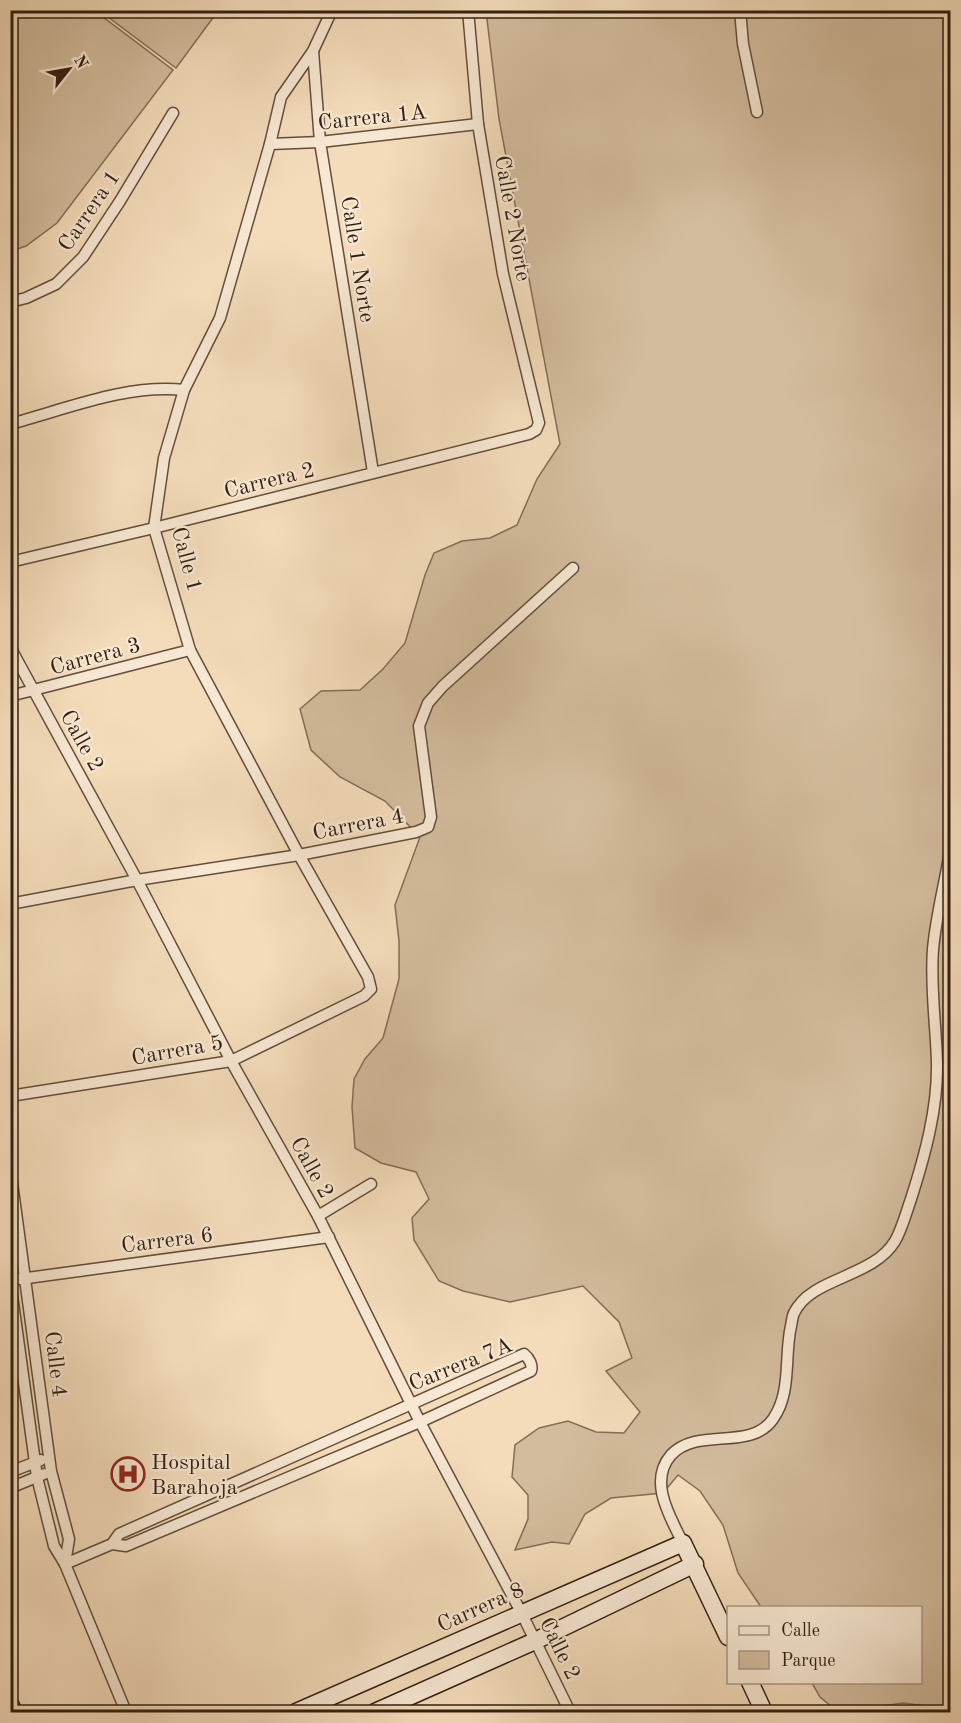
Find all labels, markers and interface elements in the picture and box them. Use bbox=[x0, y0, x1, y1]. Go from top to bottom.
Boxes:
north arrow bbox=[39, 39, 99, 99]
text: N bbox=[70, 53, 91, 72]
street label: Carrera 1A bbox=[317, 101, 428, 135]
street label: Calle 2 Norte bbox=[490, 154, 534, 283]
street label: Carrera 1 bbox=[55, 167, 125, 256]
street label: Calle 1 Norte bbox=[336, 195, 378, 324]
street label: Carrera 2 bbox=[222, 459, 317, 503]
street label: Calle 1 bbox=[167, 525, 205, 594]
street label: Carrera 3 bbox=[48, 634, 143, 680]
street label: Calle 2 bbox=[56, 707, 107, 775]
street label: Carrera 4 bbox=[311, 805, 406, 845]
street label: Carrera 5 bbox=[130, 1032, 225, 1070]
street label: Calle 2 bbox=[286, 1134, 337, 1202]
street label: Carrera 6 bbox=[120, 1224, 215, 1258]
street label: Calle 4 bbox=[40, 1330, 70, 1399]
street label: Carrera 7A bbox=[406, 1334, 516, 1396]
place label: Hospital Barahoja bbox=[151, 1452, 238, 1499]
hospital icon: Hospital Barahoja bbox=[110, 1456, 146, 1492]
street label: Carrera 8 bbox=[434, 1579, 528, 1637]
legend bbox=[727, 1606, 922, 1684]
street label: Calle 2 bbox=[535, 1614, 584, 1684]
text: Calle bbox=[781, 1622, 820, 1640]
text: Parque bbox=[781, 1652, 836, 1670]

